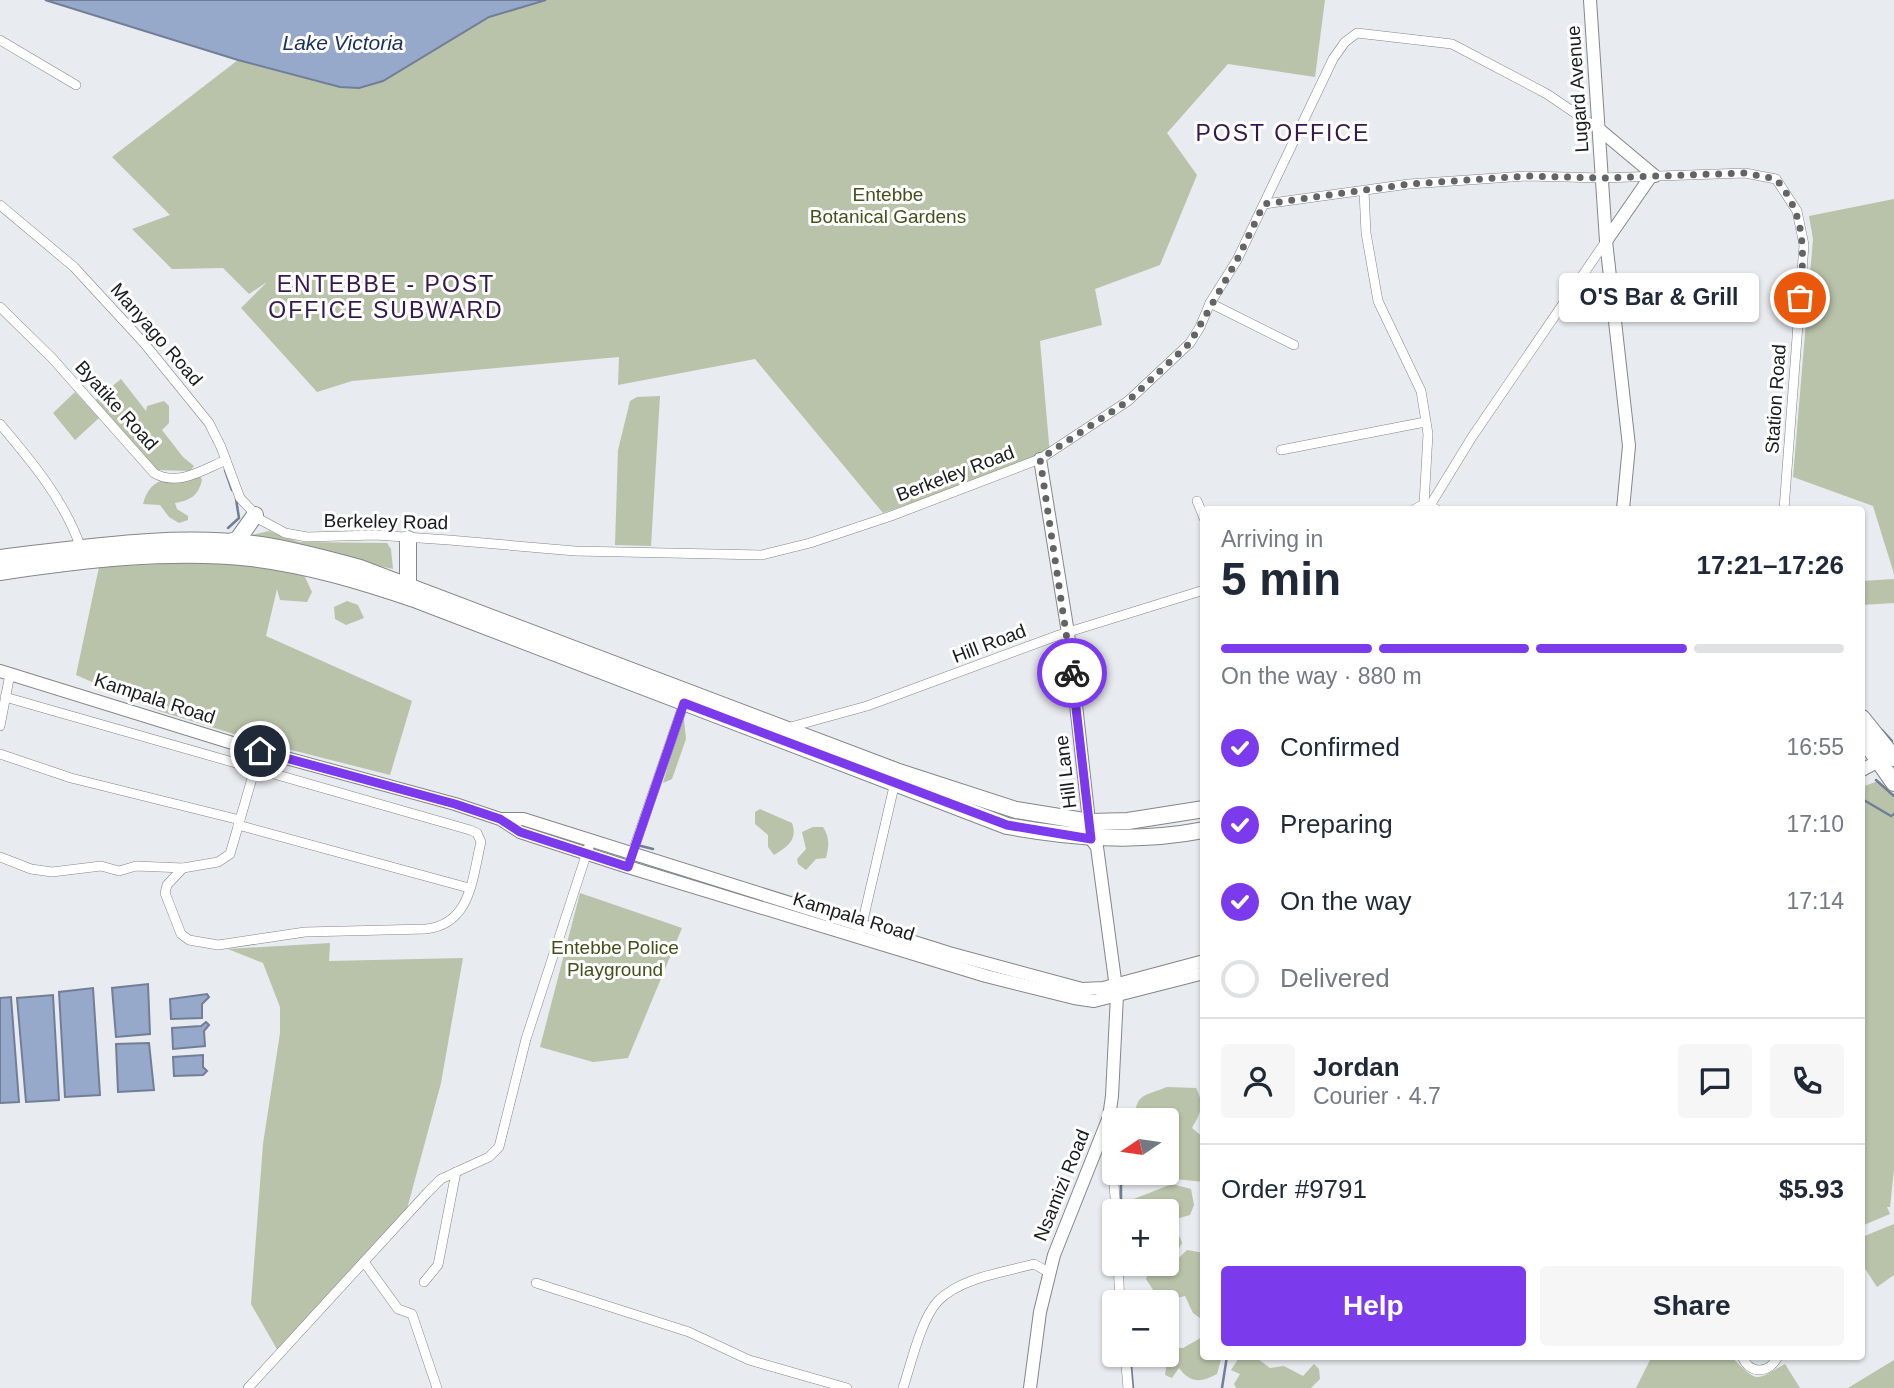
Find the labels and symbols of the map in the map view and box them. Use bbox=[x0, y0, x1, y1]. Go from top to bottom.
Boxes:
street label: Lugard Avenue bbox=[1563, 25, 1592, 153]
water label: Lake Victoria bbox=[282, 31, 404, 54]
district label: POST OFFICE bbox=[1196, 120, 1370, 146]
park label: Entebbe Botanical Gardens bbox=[810, 184, 966, 227]
pin bbox=[1770, 268, 1830, 328]
district label: ENTEBBE - POST OFFICE SUBWARD bbox=[268, 271, 504, 323]
callout: O'S Bar & Grill bbox=[1559, 274, 1758, 322]
street label: Manyago Road bbox=[106, 279, 207, 390]
street label: Station Road bbox=[1761, 344, 1790, 455]
street label: Byatike Road bbox=[71, 356, 162, 454]
street label: Berkeley Road bbox=[893, 441, 1017, 506]
street label: Berkeley Road bbox=[324, 510, 448, 533]
street label: Hill Road bbox=[949, 620, 1029, 667]
courier bbox=[1037, 638, 1107, 708]
street label: Kampala Road bbox=[92, 669, 218, 728]
pin bbox=[230, 721, 290, 781]
street label: Hill Lane bbox=[1051, 734, 1080, 810]
street label: Kampala Road bbox=[791, 888, 917, 945]
park label: Entebbe Police Playground bbox=[551, 937, 679, 980]
north arrow bbox=[1102, 1108, 1180, 1185]
street label: Nsamizi Road bbox=[1030, 1126, 1093, 1244]

